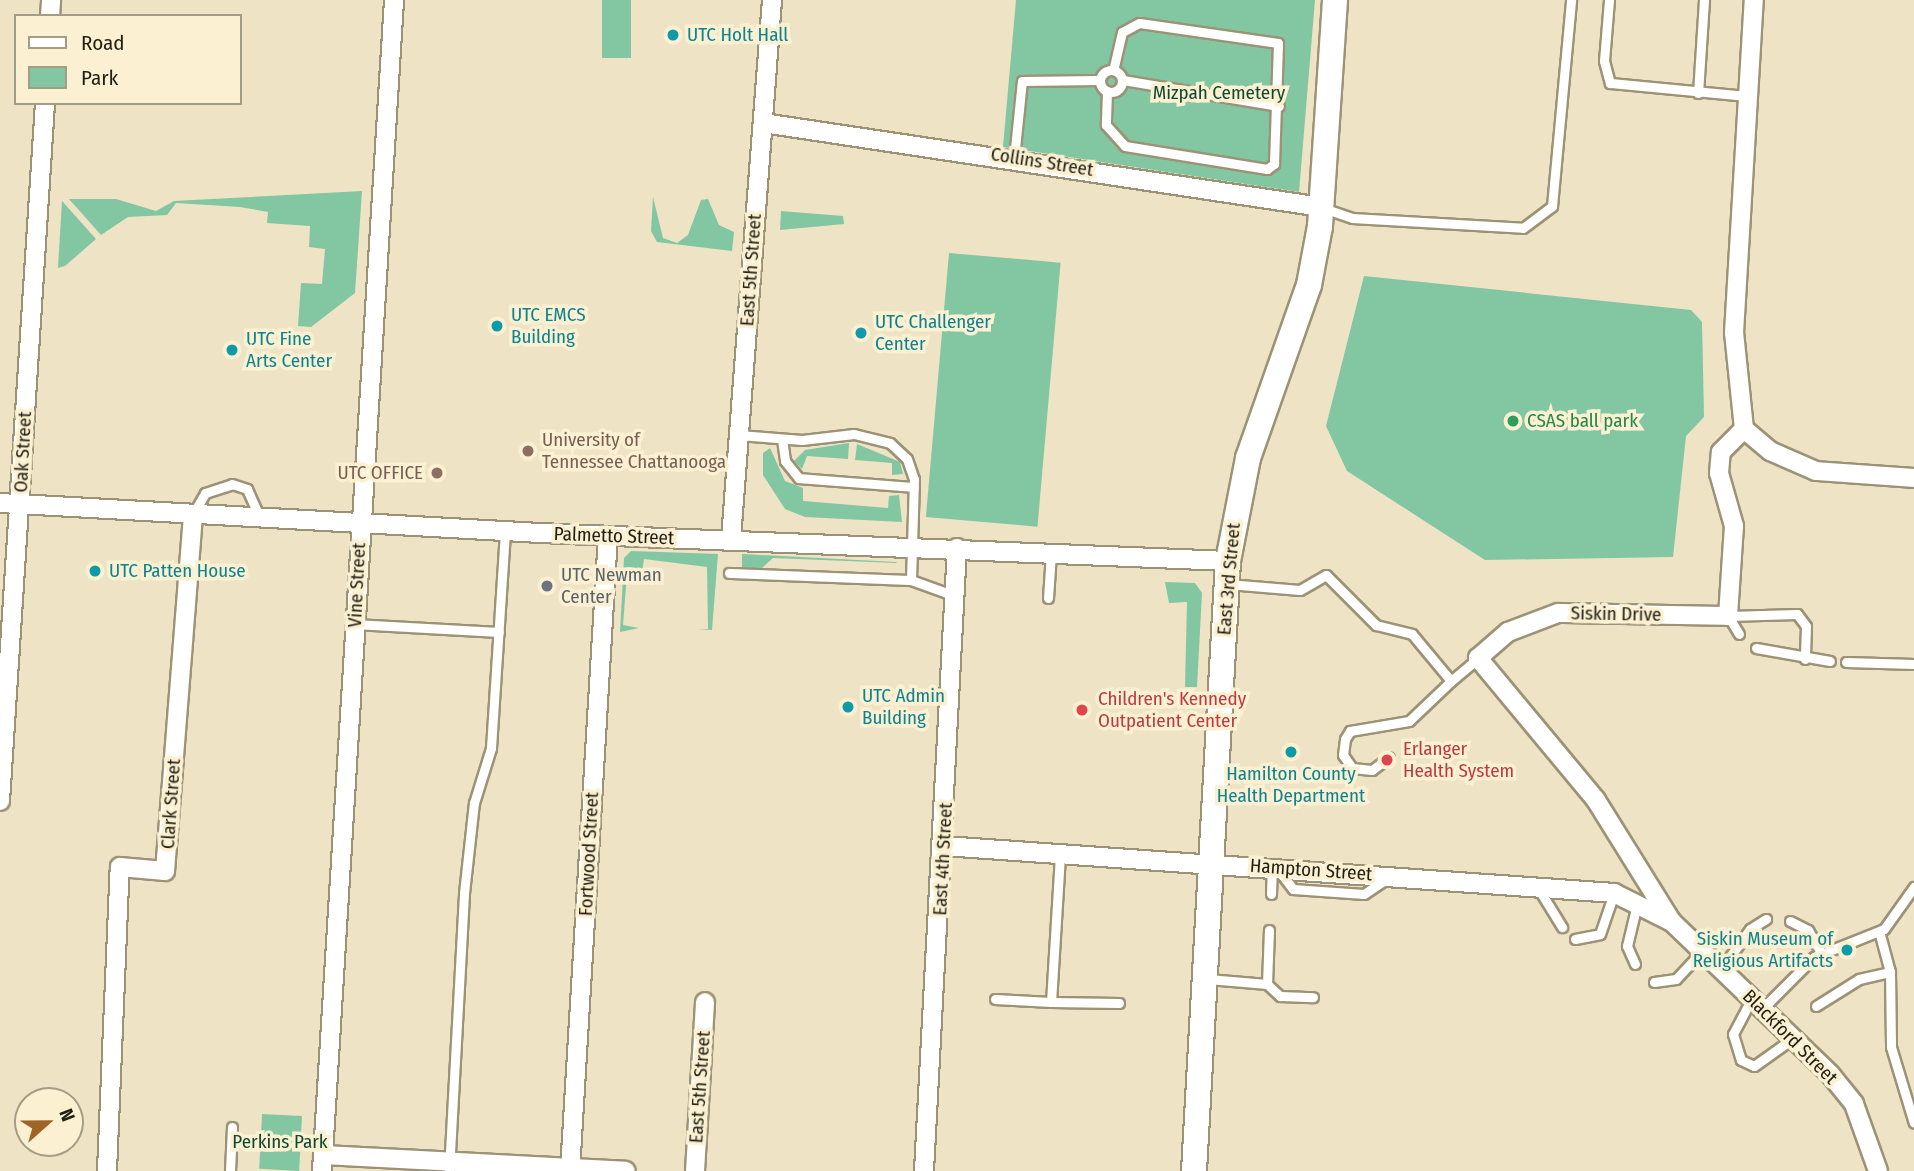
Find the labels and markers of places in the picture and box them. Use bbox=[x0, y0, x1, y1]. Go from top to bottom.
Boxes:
place label: UTC Holt Hall bbox=[687, 24, 788, 46]
marker: UTC Holt Hall bbox=[665, 27, 681, 43]
place label: UTC EMCS Building bbox=[511, 304, 586, 348]
place label: UTC Challenger Center bbox=[875, 311, 991, 355]
marker: UTC EMCS Building bbox=[489, 318, 505, 334]
marker: UTC Challenger Center bbox=[853, 325, 869, 341]
place label: UTC Fine Arts Center bbox=[246, 328, 332, 372]
marker: UTC Fine Arts Center bbox=[224, 342, 240, 358]
place label: CSAS ball park bbox=[1527, 410, 1638, 432]
marker: CSAS ball park bbox=[1505, 413, 1521, 429]
place label: University of Tennessee Chattanooga bbox=[542, 429, 726, 473]
marker: University of Tennessee Chattanooga bbox=[520, 443, 536, 459]
place label: UTC OFFICE bbox=[337, 462, 423, 484]
marker: UTC OFFICE bbox=[429, 465, 445, 481]
place label: UTC Patten House bbox=[109, 560, 246, 582]
marker: UTC Patten House bbox=[87, 563, 103, 579]
place label: UTC Newman Center bbox=[561, 564, 662, 608]
marker: UTC Newman Center bbox=[539, 578, 555, 594]
place label: UTC Admin Building bbox=[862, 685, 945, 729]
place label: Children's Kennedy Outpatient Center bbox=[1098, 688, 1246, 732]
marker: UTC Admin Building bbox=[840, 699, 856, 715]
marker: Children's Kennedy Outpatient Center bbox=[1072, 700, 1092, 720]
place label: Erlanger Health System bbox=[1403, 738, 1514, 782]
marker: Hamilton County Health Department bbox=[1283, 744, 1299, 760]
marker: Erlanger Health System bbox=[1377, 750, 1397, 770]
place label: Hamilton County Health Department bbox=[1217, 763, 1365, 807]
place label: Siskin Museum of Religious Artifacts bbox=[1693, 928, 1833, 972]
marker: Siskin Museum of Religious Artifacts bbox=[1839, 942, 1855, 958]

